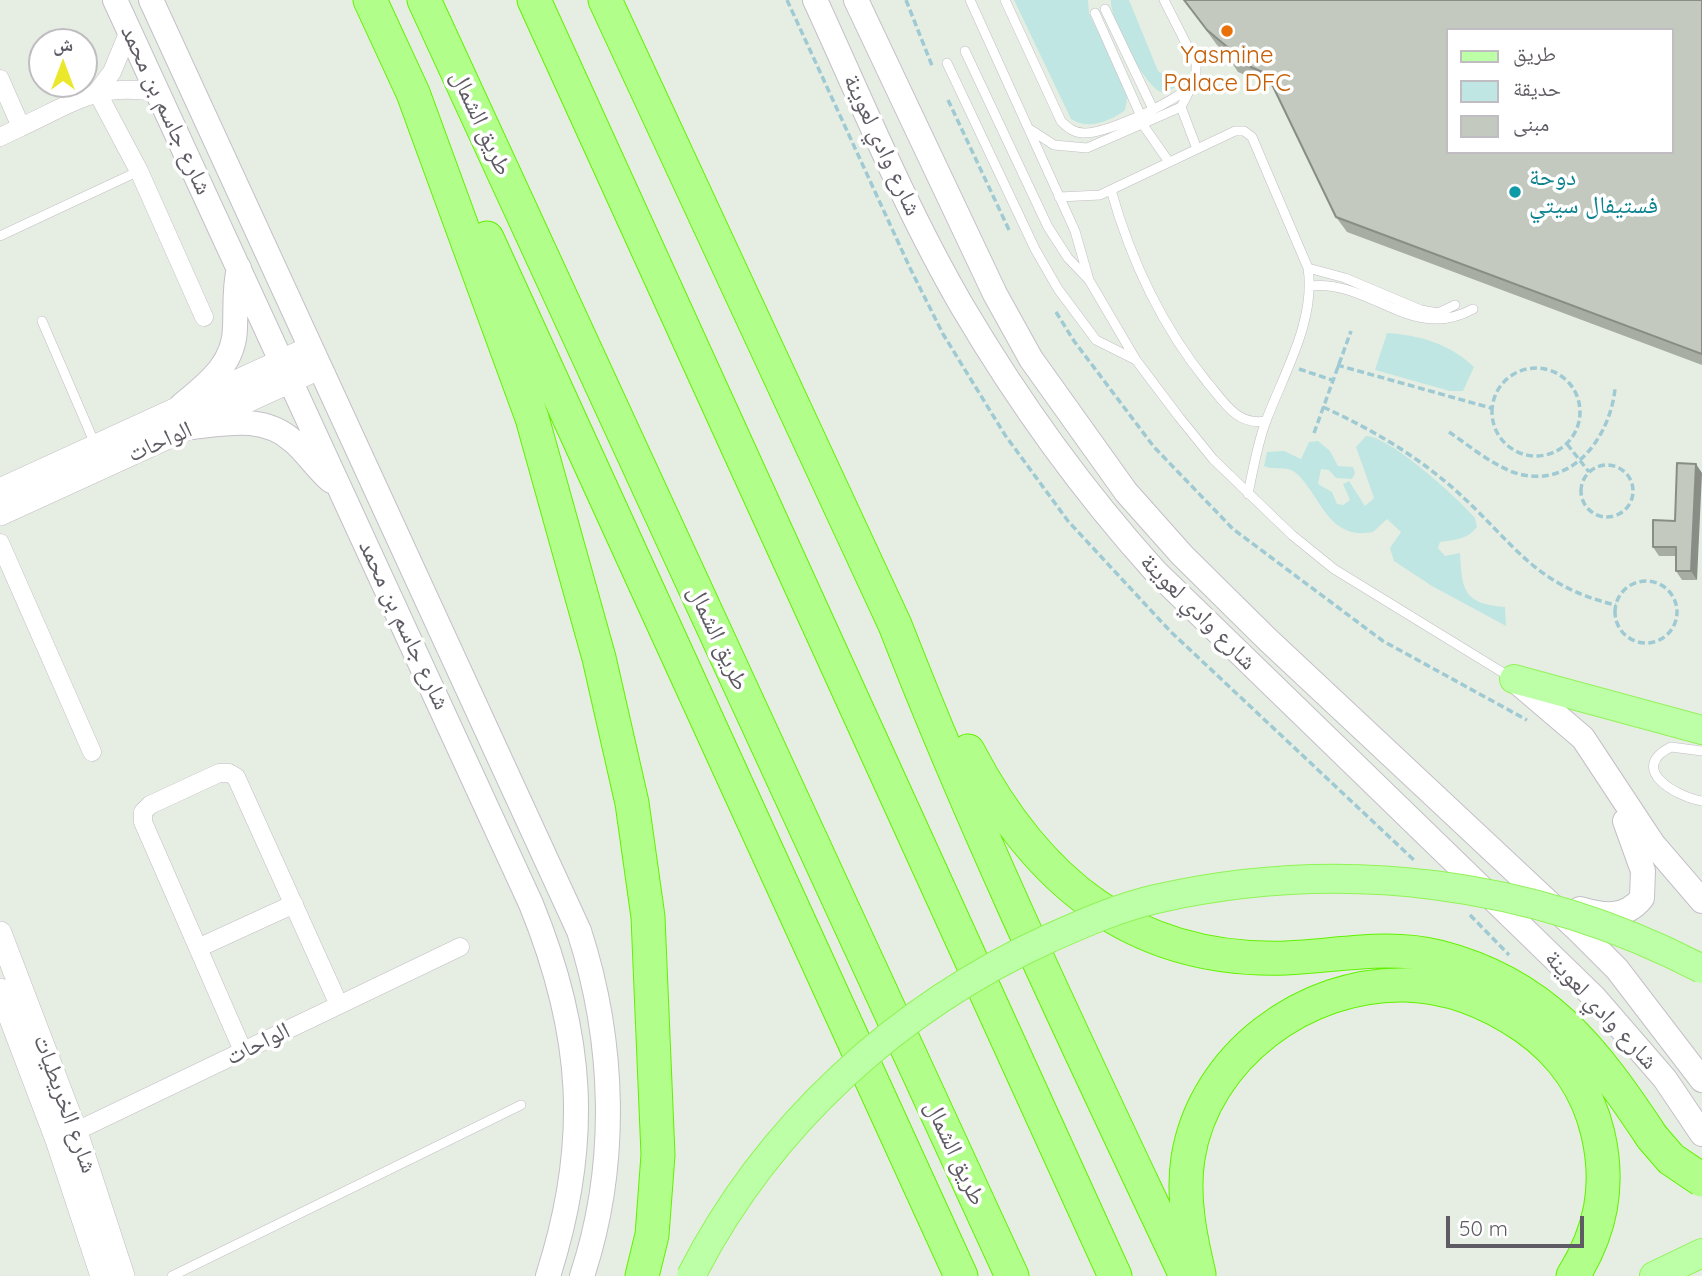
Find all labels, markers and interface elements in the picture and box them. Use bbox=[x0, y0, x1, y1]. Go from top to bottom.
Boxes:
street label: شارع جاسم بن محمد bbox=[114, 21, 218, 199]
marker: Yasmine Palace DFC bbox=[1219, 23, 1235, 39]
north arrow bbox=[28, 28, 98, 98]
legend bbox=[1446, 28, 1674, 154]
text: ش bbox=[53, 32, 73, 56]
text: طريق bbox=[1513, 40, 1556, 66]
place label: Yasmine Palace DFC bbox=[1163, 42, 1291, 98]
street label: طريق الشمال bbox=[444, 66, 518, 180]
street label: شارع وادي لعوينة bbox=[837, 70, 927, 220]
text: حديقة bbox=[1513, 75, 1561, 101]
text: مبنى bbox=[1513, 110, 1549, 136]
place label: دوحة فستيفال سيتي bbox=[1529, 164, 1658, 220]
marker: دوحة فستيفال سيتي bbox=[1507, 184, 1523, 200]
street label: الواحات bbox=[123, 415, 197, 469]
street label: شارع جاسم بن محمد bbox=[352, 536, 456, 714]
street label: شارع وادي لعوينة bbox=[1134, 548, 1262, 676]
street label: طريق الشمال bbox=[681, 581, 755, 695]
street label: شارع وادي لعوينة bbox=[1538, 944, 1664, 1076]
street label: الواحات bbox=[221, 1016, 295, 1072]
street label: شارع الخريطيات bbox=[27, 1031, 103, 1177]
street label: طريق الشمال bbox=[918, 1096, 992, 1210]
scale bar bbox=[1450, 1202, 1588, 1246]
text: 50 m bbox=[1459, 1215, 1508, 1241]

